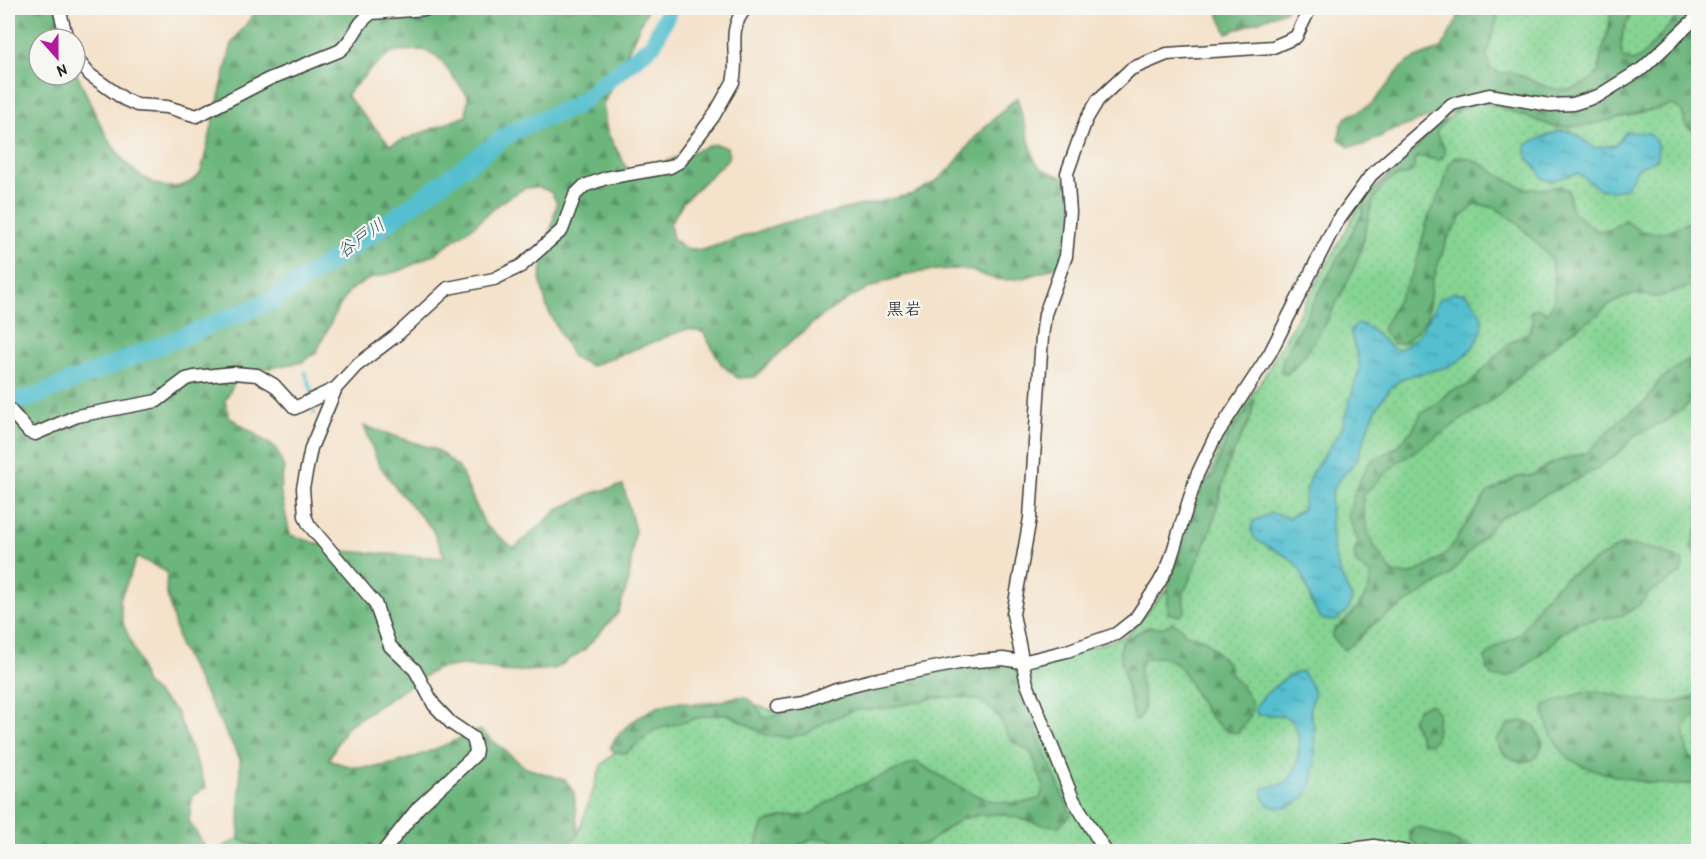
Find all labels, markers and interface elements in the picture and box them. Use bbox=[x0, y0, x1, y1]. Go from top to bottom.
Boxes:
north arrow bbox=[27, 27, 87, 87]
text: N bbox=[54, 59, 70, 83]
water label: 谷戸川 bbox=[331, 212, 390, 263]
district label: 黒岩 bbox=[886, 296, 922, 321]

